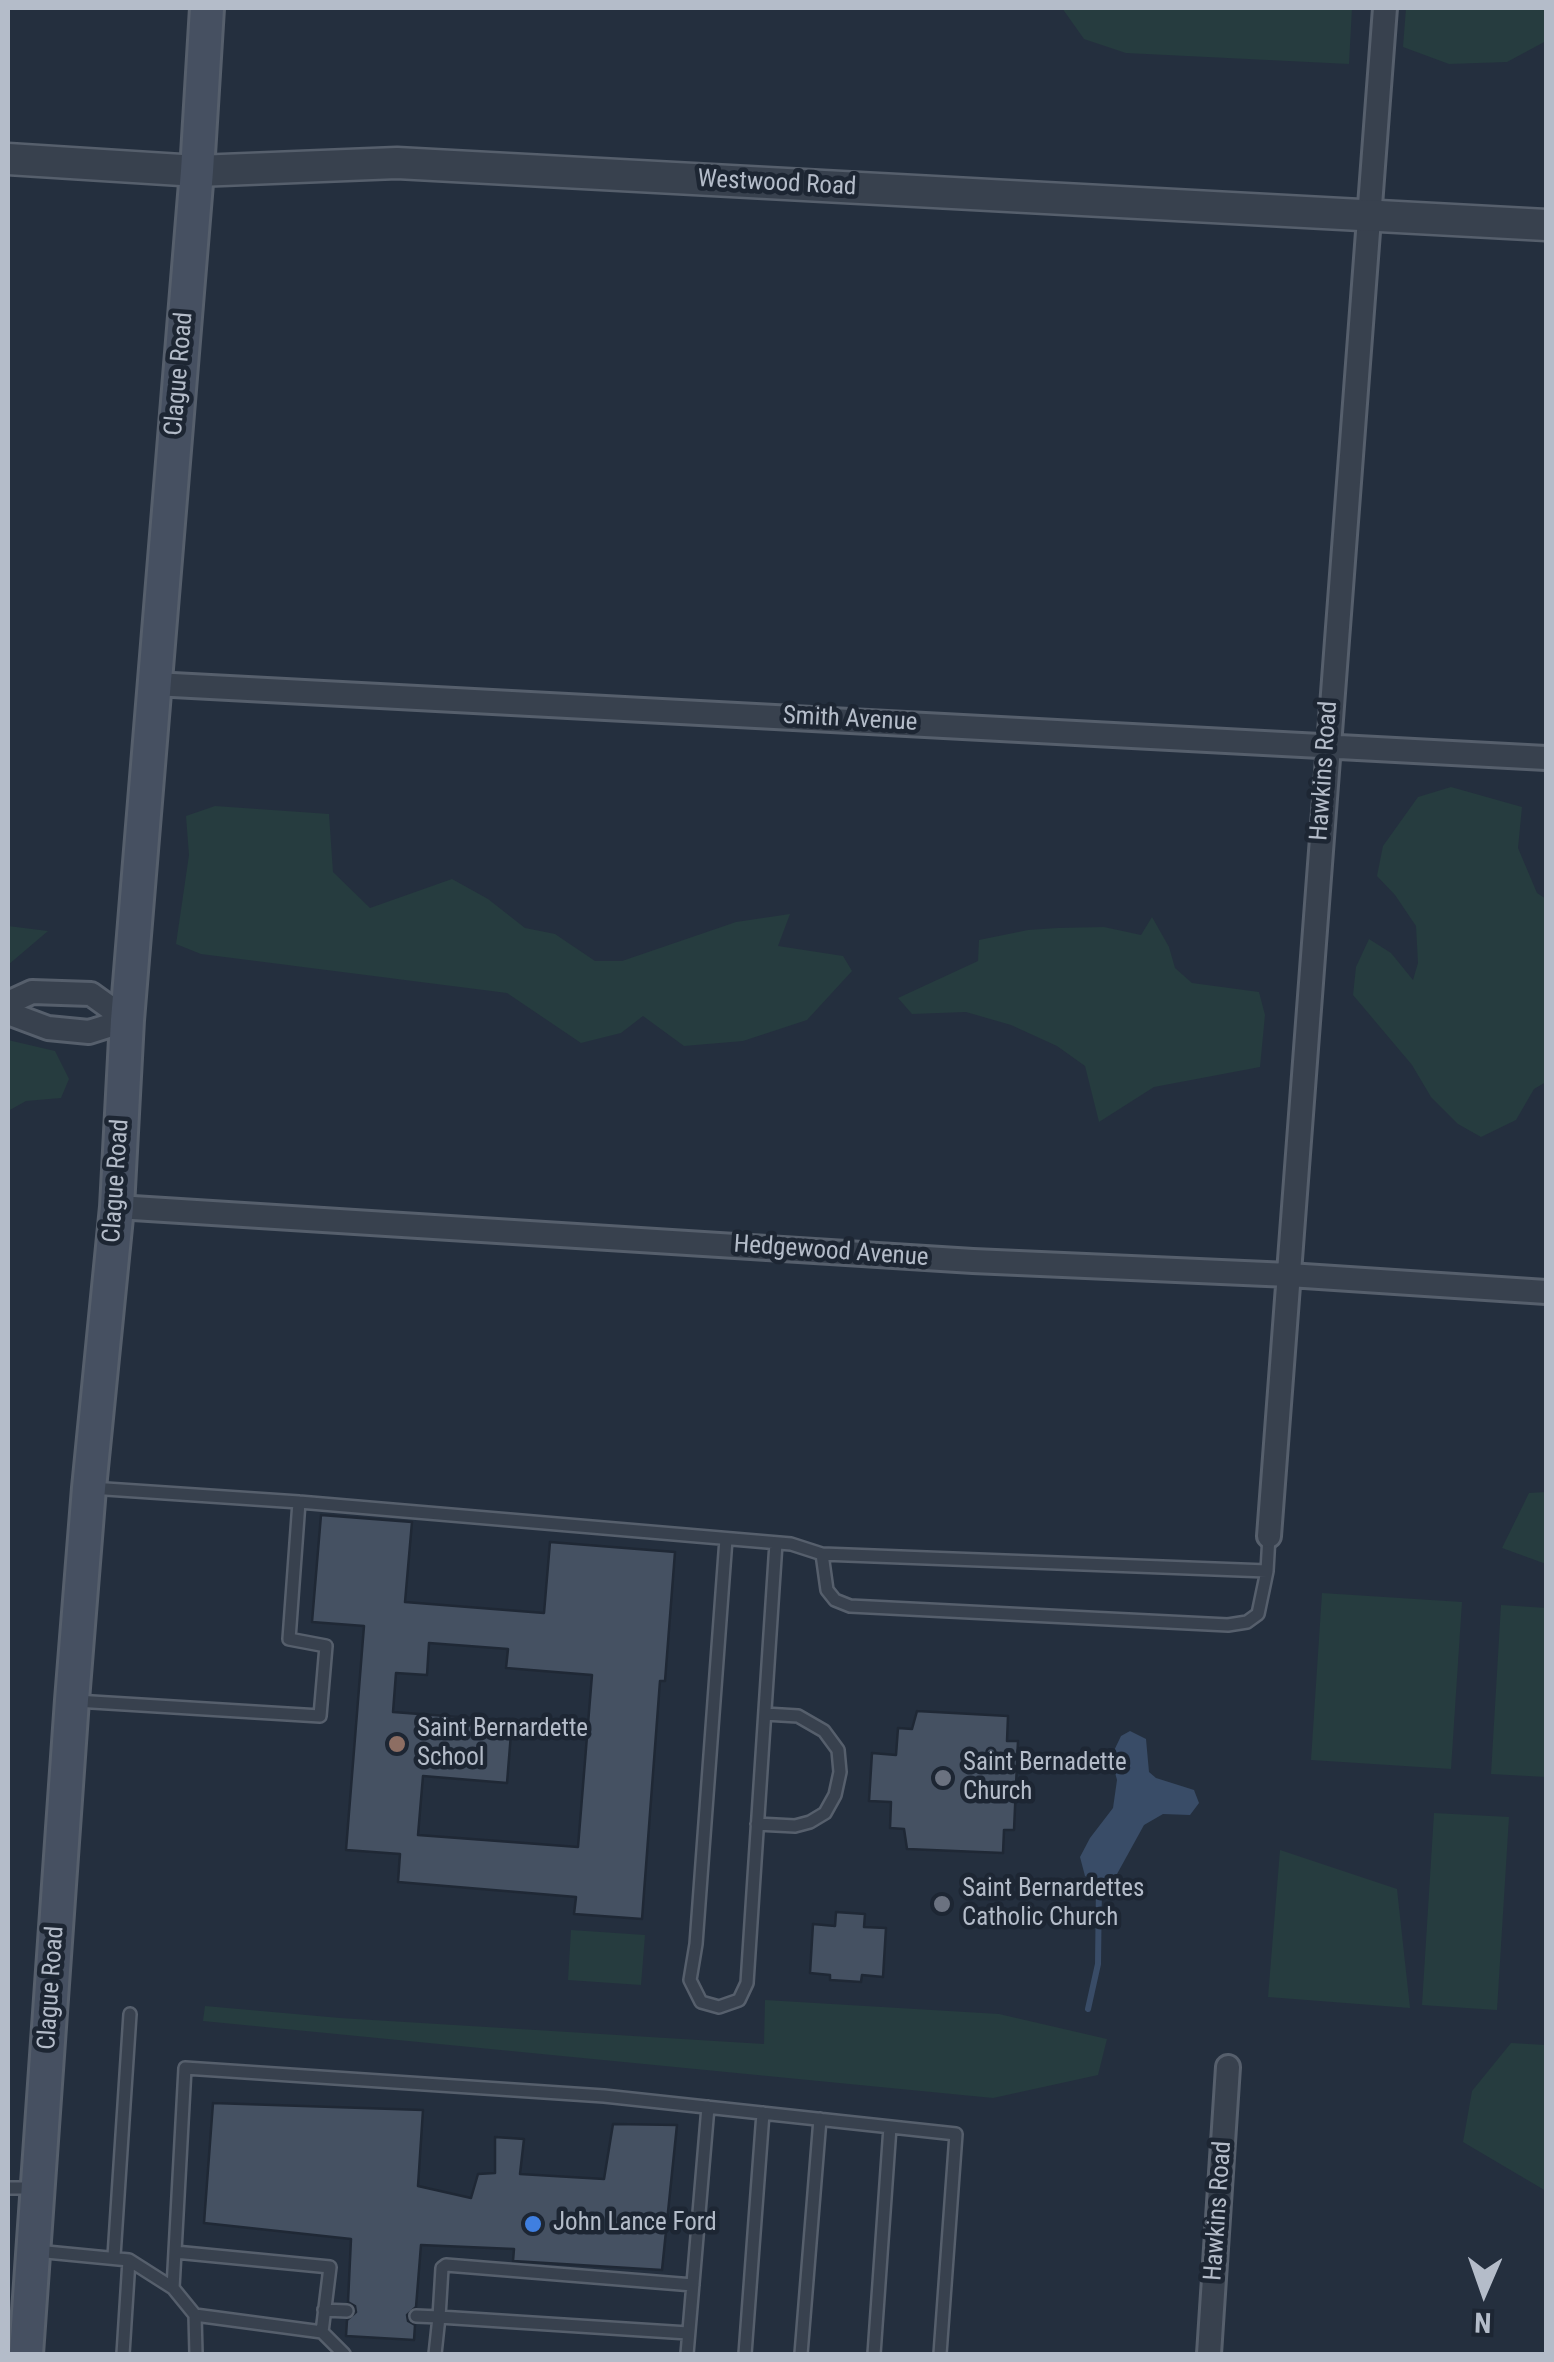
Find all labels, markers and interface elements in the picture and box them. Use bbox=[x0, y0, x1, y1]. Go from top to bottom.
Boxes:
street label: Westwood Road bbox=[697, 165, 857, 203]
street label: Clague Road bbox=[160, 311, 200, 437]
street label: Hawkins Road bbox=[1305, 700, 1345, 842]
street label: Smith Avenue bbox=[782, 701, 918, 739]
street label: Clague Road bbox=[98, 1118, 136, 1244]
street label: Hedgewood Avenue bbox=[733, 1230, 929, 1274]
place label: Saint Bernardette School bbox=[417, 1715, 588, 1774]
marker: Saint Bernardette School bbox=[386, 1733, 408, 1755]
place label: Saint Bernadette Church bbox=[963, 1749, 1127, 1808]
marker: Saint Bernadette Church bbox=[932, 1767, 954, 1789]
place label: Saint Bernardettes Catholic Church bbox=[962, 1875, 1144, 1934]
marker: Saint Bernardettes Catholic Church bbox=[931, 1893, 953, 1915]
street label: Clague Road bbox=[33, 1925, 71, 2051]
street label: Hawkins Road bbox=[1199, 2140, 1239, 2282]
place label: John Lance Ford bbox=[553, 2209, 717, 2239]
marker: John Lance Ford bbox=[522, 2213, 544, 2235]
north arrow bbox=[1434, 2242, 1534, 2342]
text: N bbox=[1474, 2306, 1492, 2339]

